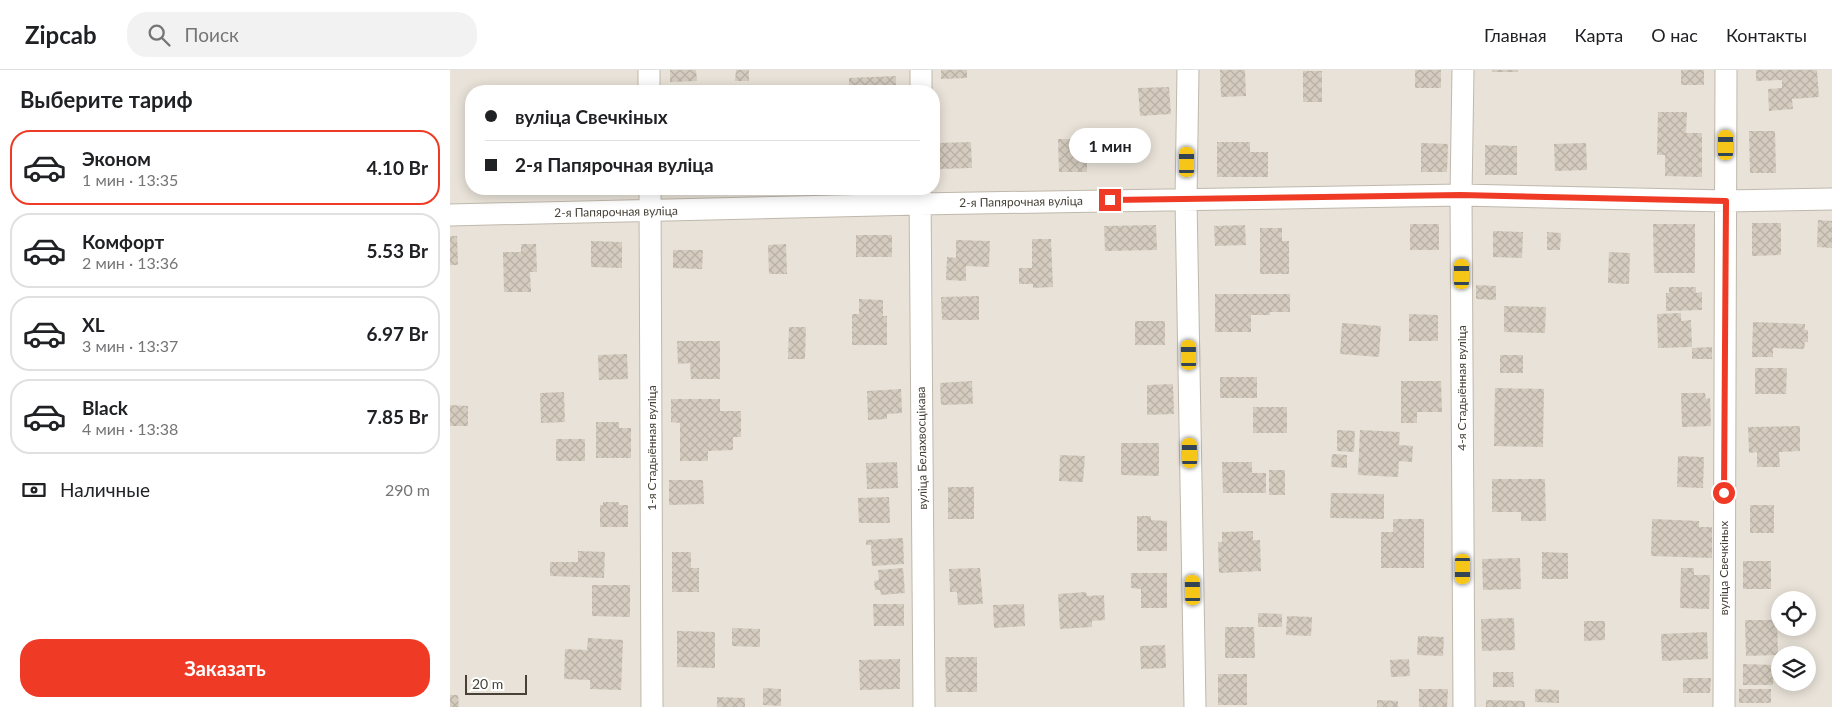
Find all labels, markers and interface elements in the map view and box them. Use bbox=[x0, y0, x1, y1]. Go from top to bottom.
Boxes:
search box bbox=[127, 12, 477, 57]
text: Zipcab bbox=[25, 20, 97, 49]
icon: search bbox=[145, 21, 173, 49]
text: Поиск bbox=[185, 23, 239, 46]
text: Главная bbox=[1484, 24, 1547, 46]
text: Карта bbox=[1575, 24, 1623, 46]
text: О нас bbox=[1651, 24, 1698, 46]
text: Контакты bbox=[1726, 24, 1807, 46]
text: Выберите тариф bbox=[20, 86, 193, 113]
text: вуліца Свечкіных bbox=[515, 105, 668, 128]
callout: 1 мин bbox=[1069, 128, 1151, 162]
car bbox=[1718, 130, 1733, 160]
text: 1 мин bbox=[1088, 136, 1132, 155]
icon: car bbox=[22, 145, 67, 190]
text: Эконом bbox=[82, 147, 151, 170]
car bbox=[1179, 147, 1194, 177]
text: 2-я Папярочная вуліца bbox=[515, 153, 714, 176]
text: 4.10 Br bbox=[366, 156, 428, 179]
text: 1 мин · 13:35 bbox=[82, 170, 178, 189]
route end bbox=[1099, 189, 1121, 211]
street label: 2-я Папярочная вуліца bbox=[959, 193, 1083, 210]
street label: 2-я Папярочная вуліца bbox=[554, 203, 678, 220]
icon: car bbox=[22, 228, 67, 273]
text: Комфорт bbox=[82, 230, 164, 253]
text: 5.53 Br bbox=[366, 239, 428, 262]
text: 2 мин · 13:36 bbox=[82, 253, 178, 272]
car bbox=[1454, 259, 1469, 289]
icon: car bbox=[22, 311, 67, 356]
text: XL bbox=[82, 313, 105, 336]
text: 6.97 Br bbox=[366, 322, 428, 345]
street label: 4-я Стадыённая вуліца bbox=[1454, 325, 1469, 451]
text: 3 мин · 13:37 bbox=[82, 336, 178, 355]
car bbox=[1181, 340, 1196, 370]
street label: 1-я Стадыённая вуліца bbox=[644, 385, 659, 511]
street label: вуліца Белахвосцікава bbox=[913, 386, 930, 510]
icon: car bbox=[22, 394, 67, 439]
text: Black bbox=[82, 396, 128, 419]
text: 7.85 Br bbox=[366, 405, 428, 428]
text: 4 мин · 13:38 bbox=[82, 419, 178, 438]
car bbox=[1182, 438, 1197, 468]
icon: cash bbox=[20, 476, 48, 504]
text: Наличные bbox=[60, 478, 150, 501]
text: 290 m bbox=[385, 480, 430, 499]
route start bbox=[1713, 482, 1735, 504]
street label: вуліца Свечкіных bbox=[1716, 521, 1731, 615]
car bbox=[1455, 554, 1470, 584]
car bbox=[1185, 575, 1200, 605]
map controls bbox=[1771, 591, 1816, 691]
button: locate bbox=[1771, 591, 1816, 636]
button: Заказать bbox=[20, 639, 430, 697]
button: layers bbox=[1771, 646, 1816, 691]
scale bar bbox=[465, 672, 528, 695]
text: 20 m bbox=[472, 675, 503, 692]

